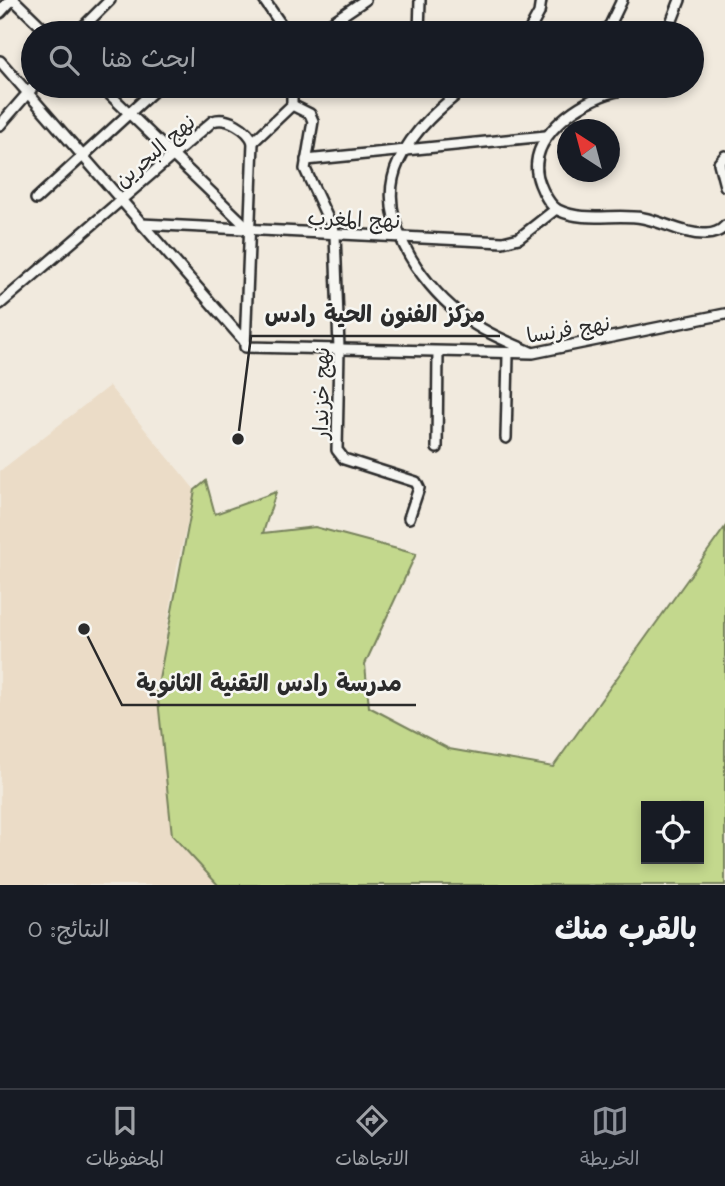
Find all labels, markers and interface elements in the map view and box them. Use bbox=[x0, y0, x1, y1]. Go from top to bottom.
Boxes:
search box bbox=[21, 21, 704, 98]
text: ابحث هنا bbox=[101, 40, 196, 74]
icon: search bbox=[45, 41, 83, 79]
street label: نهج البحرين bbox=[108, 107, 201, 194]
north arrow bbox=[557, 119, 620, 182]
street label: نهج المغرب bbox=[307, 203, 401, 235]
callout: مركز الفنون الحية رادس bbox=[251, 292, 500, 336]
text: مركز الفنون الحية رادس bbox=[265, 298, 485, 329]
street label: نهج فرنسا bbox=[524, 308, 612, 350]
street label: نهج خزندار bbox=[306, 347, 336, 441]
callout: مدرسة رادس التقنية الثانوية bbox=[122, 661, 416, 705]
text: مدرسة رادس التقنية الثانوية bbox=[136, 667, 402, 698]
map controls bbox=[641, 801, 704, 864]
button: locate bbox=[641, 801, 704, 864]
text: بالقرب منك bbox=[555, 907, 697, 947]
text: النتائج: 0 bbox=[28, 913, 110, 943]
tab: المحفوظات bbox=[86, 1102, 164, 1175]
tab: الاتجاهات bbox=[335, 1102, 409, 1175]
tab: الخريطة bbox=[580, 1102, 639, 1175]

